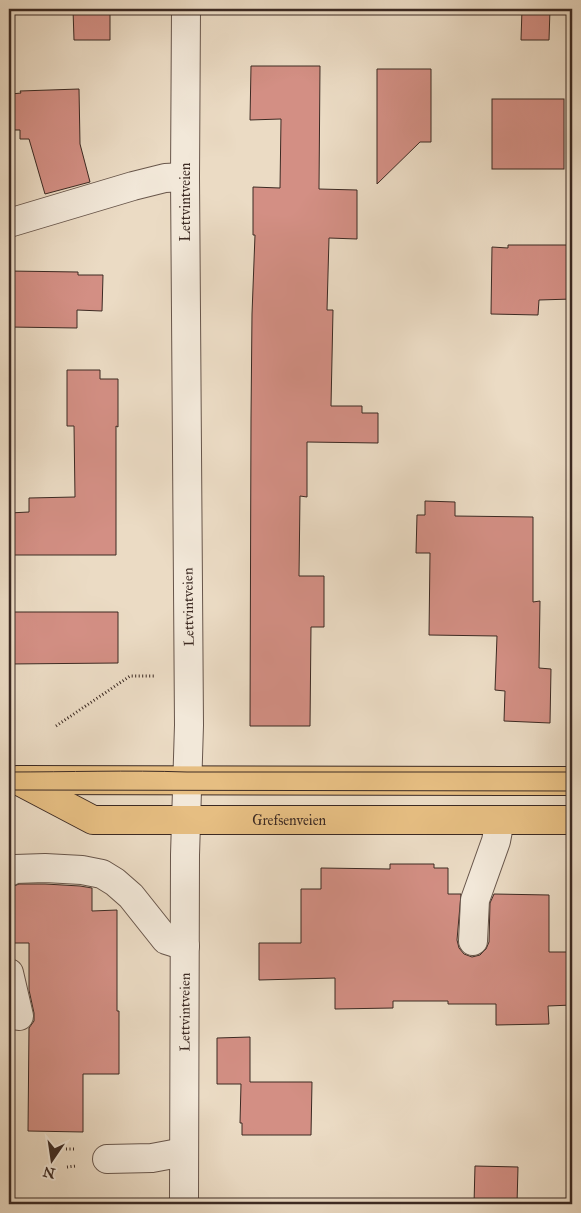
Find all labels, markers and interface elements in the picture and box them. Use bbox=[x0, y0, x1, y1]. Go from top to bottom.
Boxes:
street label: Lettvintveien bbox=[177, 162, 194, 241]
street label: Lettvintveien bbox=[179, 567, 198, 647]
street label: Grefsenveien bbox=[252, 812, 326, 829]
street label: Lettvintveien bbox=[176, 972, 194, 1051]
north arrow bbox=[28, 1136, 78, 1186]
text: N bbox=[41, 1163, 57, 1182]

